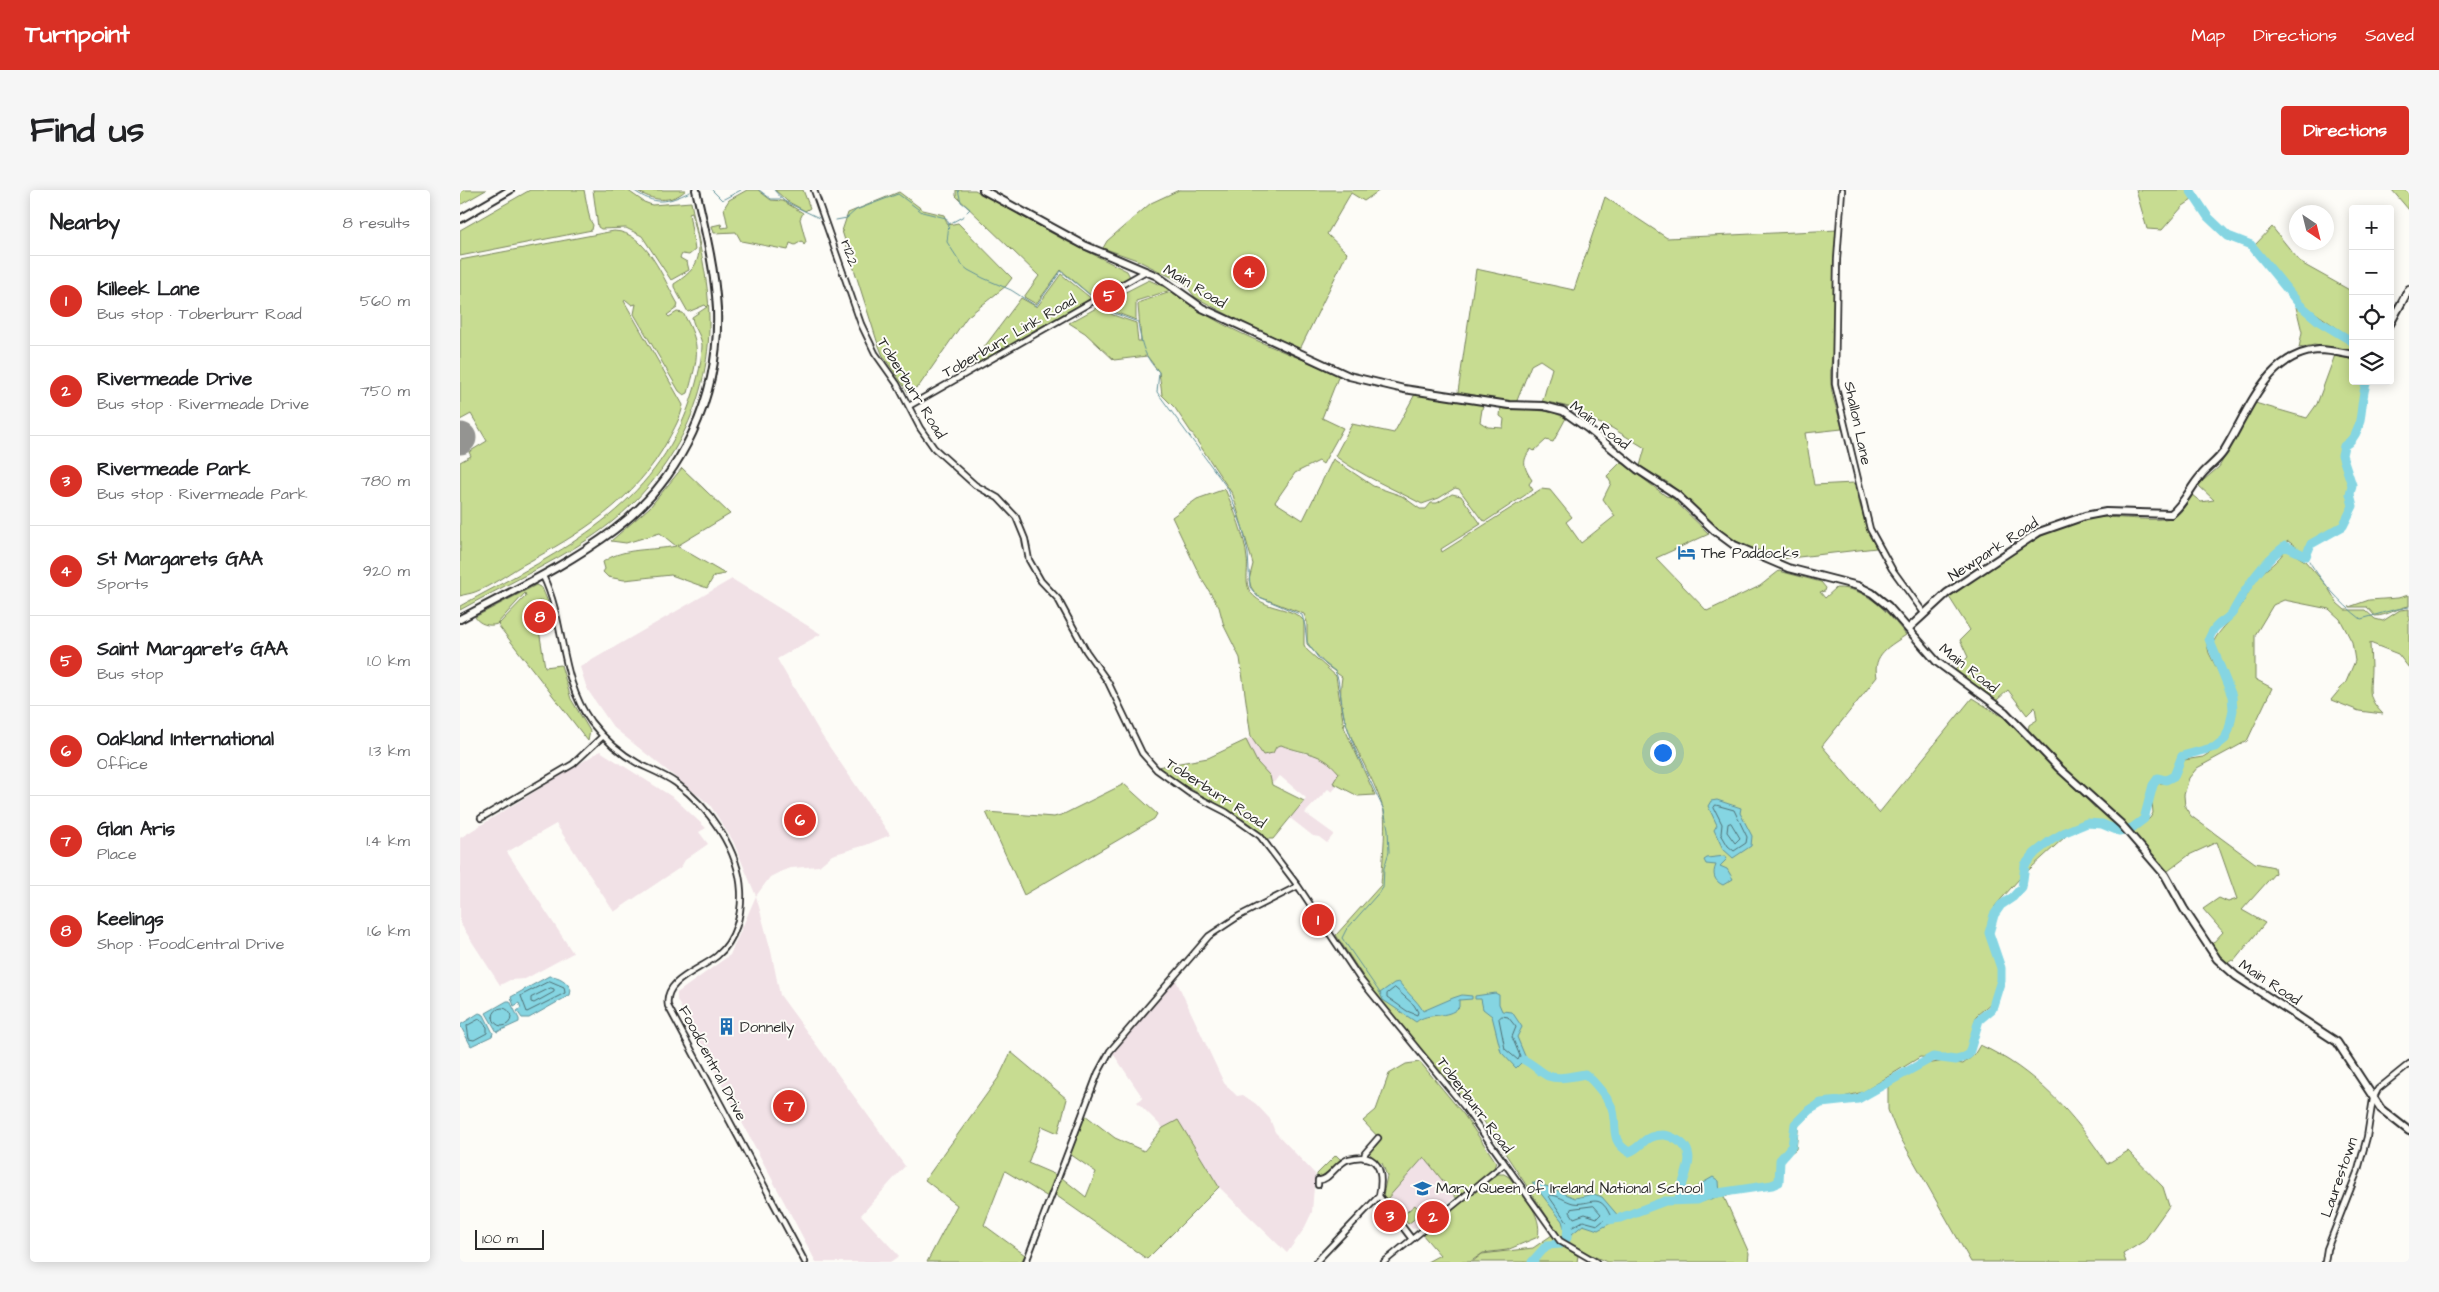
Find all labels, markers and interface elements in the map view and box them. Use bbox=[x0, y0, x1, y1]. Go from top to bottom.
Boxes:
text: Turnpoint bbox=[25, 18, 130, 52]
text: Map bbox=[2191, 23, 2225, 48]
text: Directions bbox=[2253, 23, 2337, 48]
text: Saved bbox=[2365, 23, 2414, 48]
text: Find us bbox=[30, 106, 144, 155]
button: Directions bbox=[2281, 106, 2409, 155]
north arrow bbox=[2289, 205, 2334, 250]
map controls bbox=[2349, 205, 2394, 385]
button: + bbox=[2349, 205, 2394, 250]
text: Nearby bbox=[50, 208, 120, 237]
text: 8 results bbox=[343, 212, 410, 234]
street label: r122 bbox=[835, 237, 864, 270]
button: − bbox=[2349, 250, 2394, 295]
pin: 4 bbox=[1233, 253, 1265, 291]
street label: Main Road bbox=[1159, 259, 1231, 314]
text: Killeek Lane bbox=[97, 276, 200, 303]
pin: 5 bbox=[1093, 277, 1125, 315]
street label: Toberburr Link Road bbox=[939, 289, 1080, 383]
text: 1 bbox=[65, 290, 67, 312]
text: 560 m bbox=[360, 290, 410, 312]
button: locate bbox=[2349, 295, 2394, 340]
text: Bus stop · Toberburr Road bbox=[97, 303, 302, 325]
street label: Toberburr Road bbox=[872, 334, 951, 443]
button: layers bbox=[2349, 340, 2394, 385]
text: Rivermeade Drive bbox=[97, 366, 252, 393]
street label: Shallon Lane bbox=[1838, 379, 1877, 467]
text: 2 bbox=[61, 380, 71, 402]
text: 750 m bbox=[360, 380, 410, 402]
text: Bus stop · Rivermeade Drive bbox=[97, 393, 309, 415]
street label: Main Road bbox=[1565, 396, 1634, 455]
text: Rivermeade Park bbox=[97, 456, 250, 483]
text: 3 bbox=[62, 470, 70, 492]
text: 780 m bbox=[361, 470, 410, 492]
text: Bus stop · Rivermeade Park bbox=[97, 483, 308, 505]
street label: Newpark Road bbox=[1944, 512, 2043, 586]
hotel icon: The Paddocks bbox=[1677, 543, 1697, 563]
place label: The Paddocks bbox=[1701, 543, 1800, 564]
text: St Margarets GAA bbox=[97, 546, 263, 573]
text: 4 bbox=[61, 560, 71, 582]
text: 920 m bbox=[363, 560, 410, 582]
text: Sports bbox=[97, 573, 149, 595]
pin: 8 bbox=[524, 598, 556, 636]
text: Saint Margaret's GAA bbox=[97, 636, 288, 663]
street label: Main Road bbox=[1935, 638, 2003, 698]
text: 5 bbox=[60, 650, 72, 672]
text: 1.0 km bbox=[367, 650, 410, 672]
text: Bus stop bbox=[97, 663, 163, 685]
text: Oakland International bbox=[97, 726, 274, 753]
text: 6 bbox=[61, 740, 71, 762]
text: 1.3 km bbox=[369, 740, 410, 762]
your location bbox=[1650, 740, 1676, 766]
text: Office bbox=[97, 753, 148, 775]
street label: Toberburr Road bbox=[1162, 753, 1270, 834]
pin: 6 bbox=[784, 801, 816, 839]
text: Glan Aris bbox=[97, 816, 175, 843]
text: 7 bbox=[61, 830, 71, 852]
text: 1.4 km bbox=[366, 830, 410, 852]
text: Place bbox=[97, 843, 137, 865]
pin: 1 bbox=[1302, 901, 1334, 939]
text: Keelings bbox=[97, 906, 164, 933]
text: 8 bbox=[61, 920, 71, 942]
text: 1.6 km bbox=[367, 920, 410, 942]
text: Shop · FoodCentral Drive bbox=[97, 933, 284, 955]
street label: Main Road bbox=[2235, 954, 2305, 1011]
street label: FoodCentral Drive bbox=[673, 1002, 752, 1125]
building icon: Donnelly bbox=[716, 1017, 736, 1037]
place label: Donnelly bbox=[740, 1017, 794, 1039]
street label: Toberburr Road bbox=[1431, 1053, 1518, 1158]
pin: 7 bbox=[773, 1087, 805, 1125]
street label: Laurestown bbox=[2316, 1134, 2363, 1220]
school or university icon: Mary Queen of Ireland National School bbox=[1412, 1178, 1432, 1198]
place label: Mary Queen of Ireland National School bbox=[1436, 1178, 1703, 1200]
pin: 3 bbox=[1374, 1197, 1406, 1235]
pin: 2 bbox=[1417, 1198, 1449, 1236]
scale bar bbox=[475, 1227, 544, 1250]
text: 100 m bbox=[482, 1229, 518, 1249]

